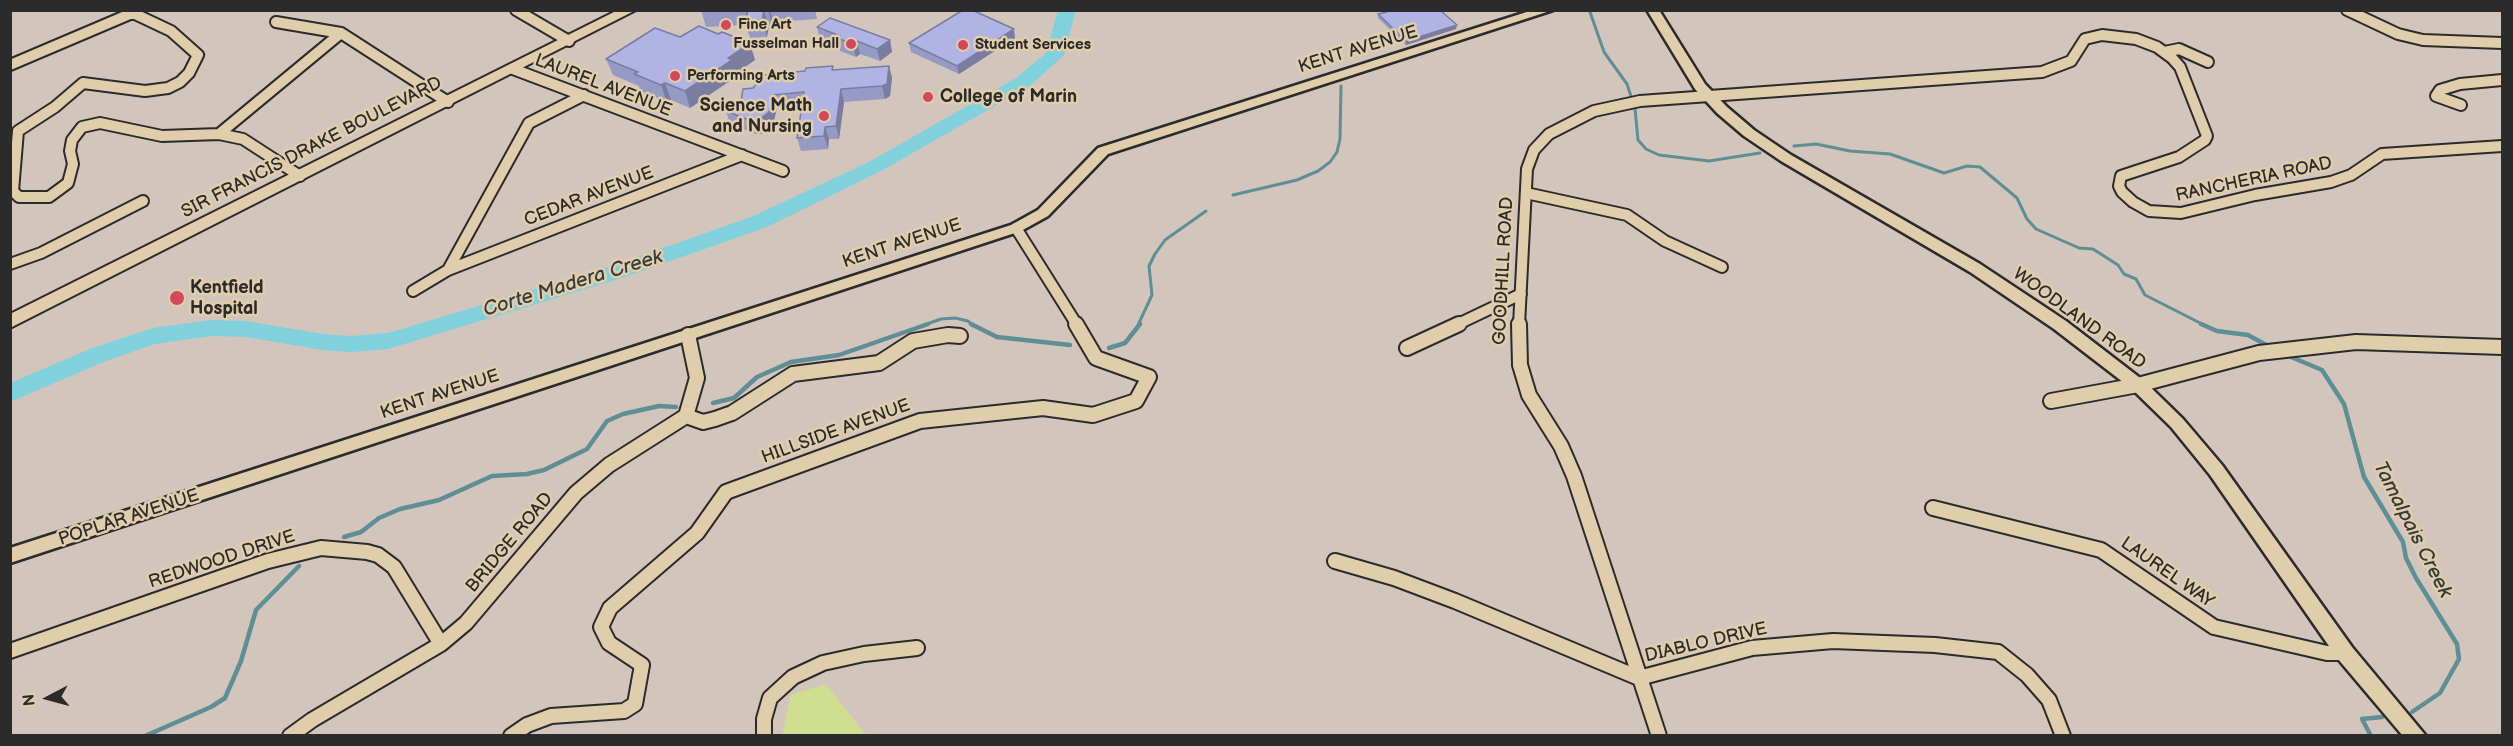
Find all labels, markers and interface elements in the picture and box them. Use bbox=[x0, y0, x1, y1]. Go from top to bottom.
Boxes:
place label: Fine Art bbox=[738, 16, 791, 34]
marker: Fine Art bbox=[719, 18, 733, 32]
street label: KENT AVENUE bbox=[1296, 22, 1420, 78]
place label: Fusselman Hall bbox=[733, 35, 839, 53]
place label: Student Services bbox=[975, 36, 1091, 54]
marker: Fusselman Hall bbox=[844, 37, 858, 51]
marker: Student Services bbox=[956, 38, 970, 52]
street label: LAUREL AVENUE bbox=[531, 50, 675, 122]
place label: Performing Arts bbox=[687, 67, 795, 85]
marker: Performing Arts bbox=[668, 69, 682, 83]
street label: SIR FRANCIS DRAKE BOULEVARD bbox=[178, 73, 446, 223]
place label: College of Marin bbox=[940, 86, 1077, 108]
marker: College of Marin bbox=[921, 90, 935, 104]
place label: Science Math and Nursing bbox=[700, 95, 812, 138]
marker: Science Math and Nursing bbox=[817, 109, 831, 123]
street label: RANCHERIA ROAD bbox=[2174, 153, 2334, 207]
street label: CEDAR AVENUE bbox=[521, 162, 657, 232]
street label: GOODHILL ROAD bbox=[1489, 196, 1519, 346]
street label: KENT AVENUE bbox=[840, 215, 964, 273]
water label: Corte Madera Creek bbox=[480, 245, 666, 323]
street label: WOODLAND ROAD bbox=[2008, 264, 2150, 374]
place label: Kentfield Hospital bbox=[190, 277, 264, 320]
marker: Kentfield Hospital bbox=[168, 289, 186, 307]
street label: KENT AVENUE bbox=[378, 366, 502, 424]
street label: HILLSIDE AVENUE bbox=[759, 395, 913, 469]
water label: Tamalpais Creek bbox=[2367, 458, 2457, 602]
street label: POPLAR AVENUE bbox=[56, 485, 202, 551]
street label: BRIDGE ROAD bbox=[462, 489, 558, 597]
street label: REDWOOD DRIVE bbox=[146, 526, 298, 594]
street label: LAUREL WAY bbox=[2116, 533, 2218, 613]
street label: DIABLO DRIVE bbox=[1643, 618, 1769, 668]
north arrow bbox=[18, 668, 78, 728]
text: N bbox=[20, 693, 40, 707]

